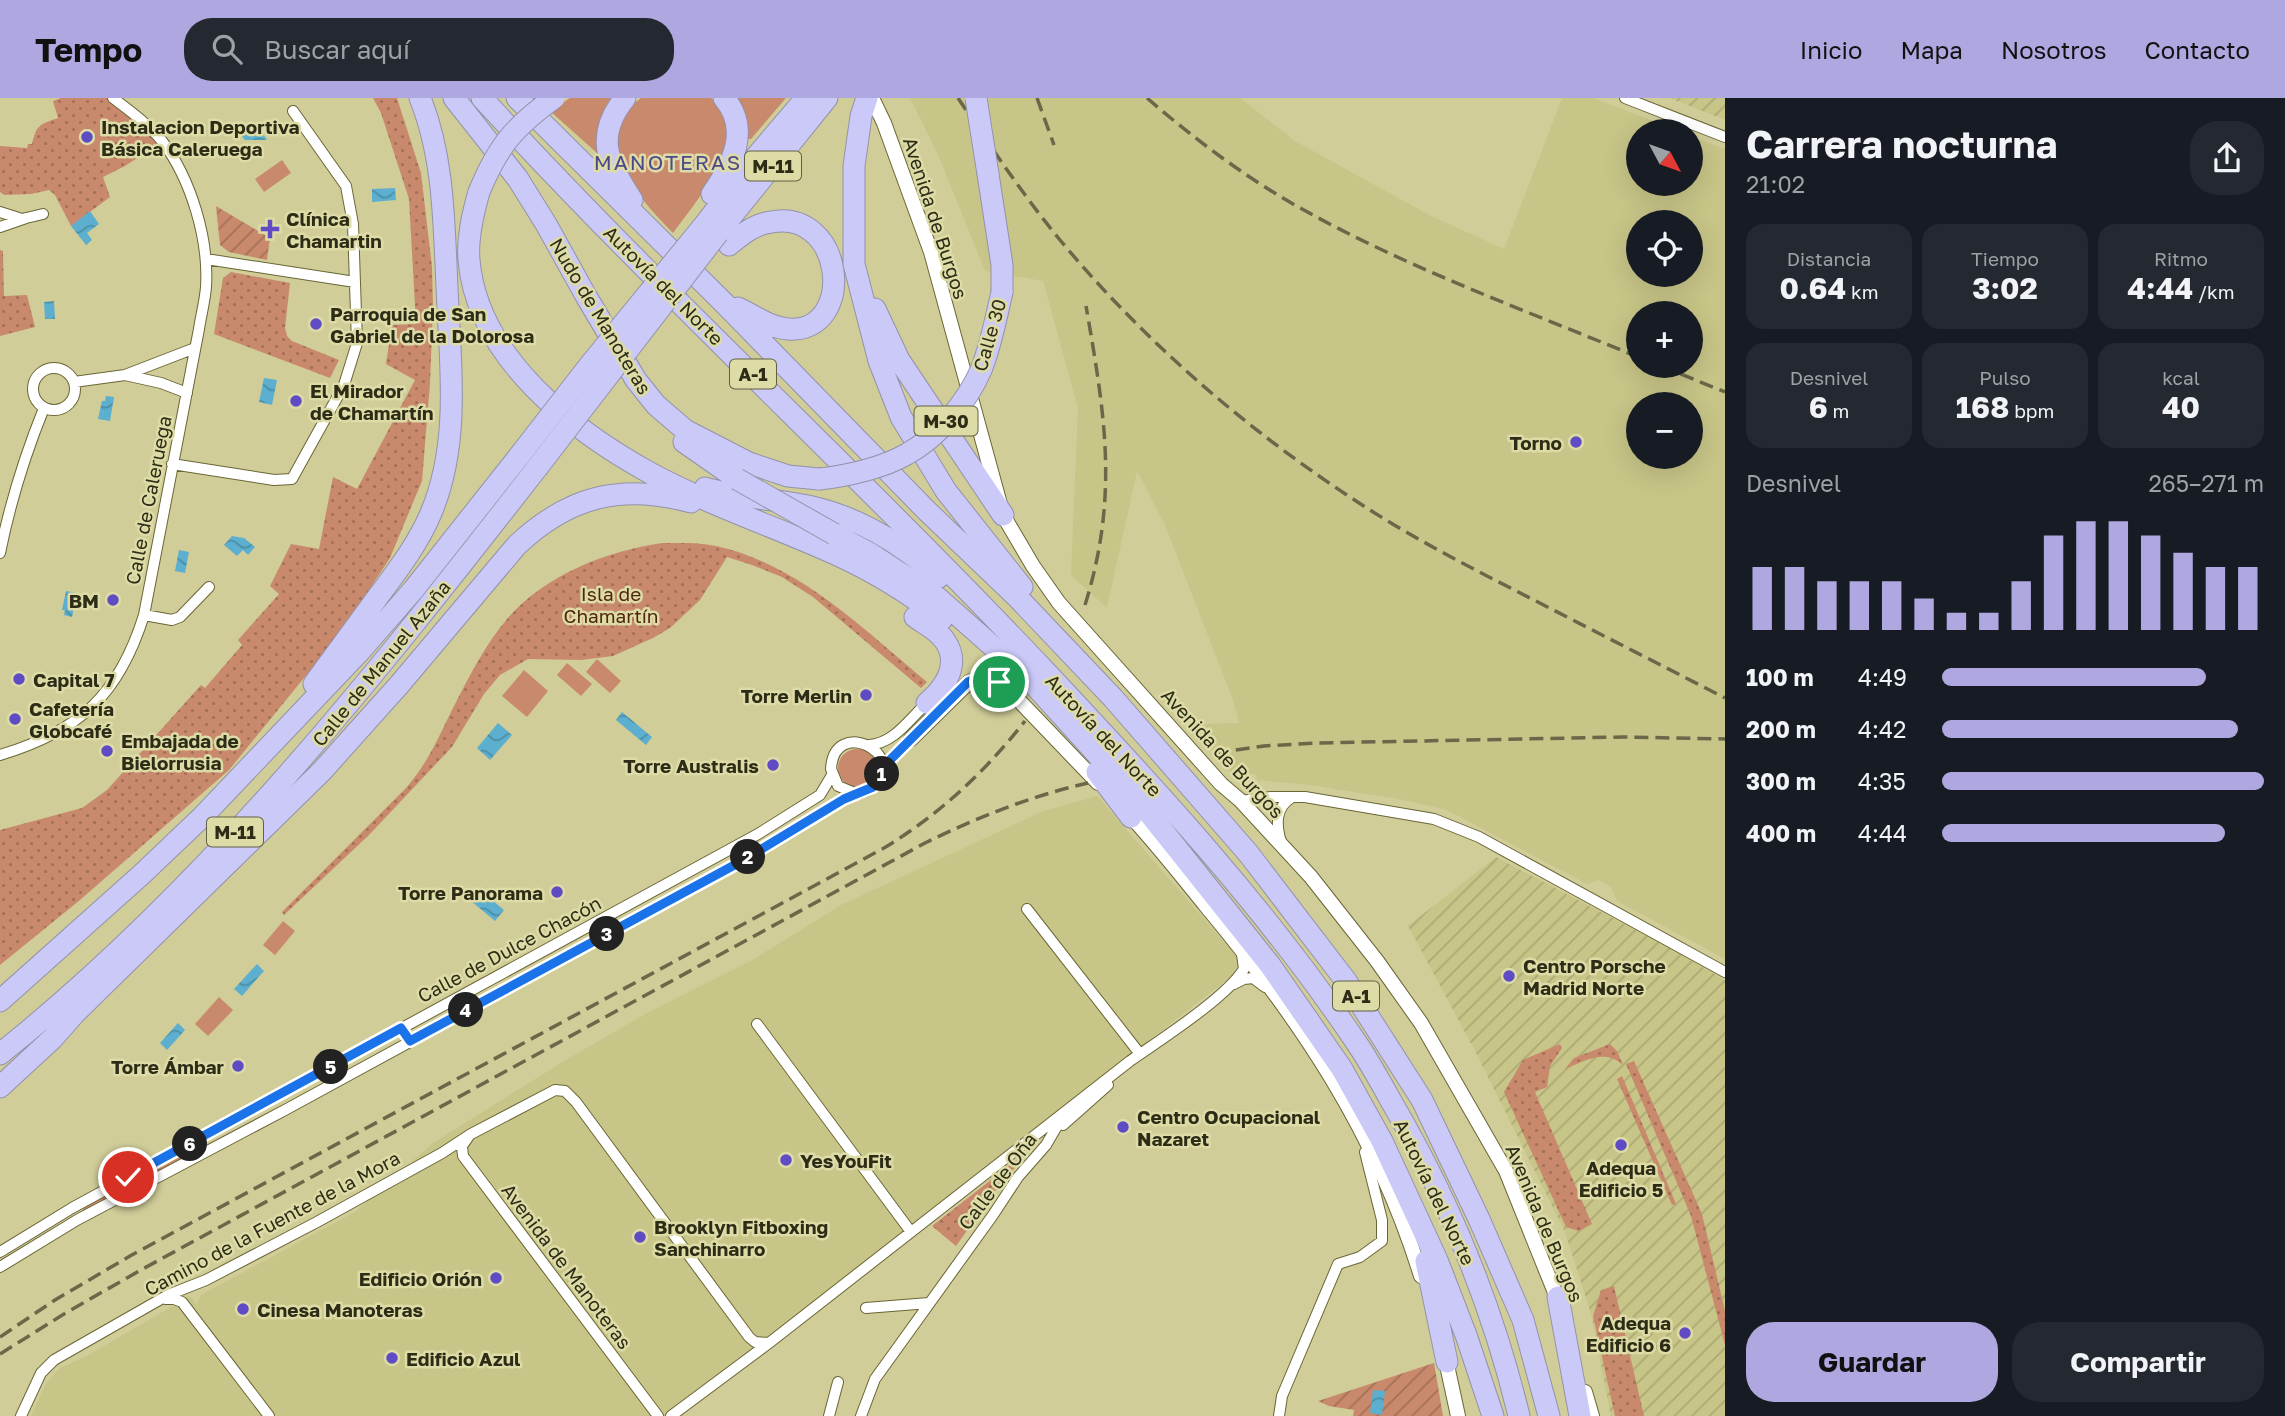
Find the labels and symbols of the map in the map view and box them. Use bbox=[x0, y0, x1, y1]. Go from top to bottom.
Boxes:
place label: Instalacion Deportiva Básica Caleruega bbox=[101, 115, 300, 160]
north arrow bbox=[1626, 119, 1703, 196]
marker: Instalacion Deportiva Básica Caleruega bbox=[79, 129, 95, 145]
street label: Avenida de Burgos bbox=[899, 134, 973, 302]
district label: MANOTERAS bbox=[594, 149, 742, 175]
road number: M-11 bbox=[745, 152, 801, 180]
place label: Clínica Chamartin bbox=[286, 207, 382, 252]
marker: Clínica Chamartin bbox=[260, 219, 280, 239]
street label: Autovía del Norte bbox=[599, 220, 729, 350]
street label: Nudo de Manoteras bbox=[545, 234, 657, 398]
street label: Calle 30 bbox=[968, 296, 1010, 374]
place label: Parroquia de San Gabriel de la Dolorosa bbox=[330, 302, 534, 347]
marker: Parroquia de San Gabriel de la Dolorosa bbox=[308, 316, 324, 332]
road number: A-1 bbox=[730, 360, 776, 388]
place label: El Mirador de Chamartín bbox=[310, 379, 433, 424]
marker: El Mirador de Chamartín bbox=[288, 393, 304, 409]
road number: M-30 bbox=[914, 407, 978, 436]
street label: Calle de Caleruega bbox=[120, 414, 176, 586]
place label: Torno bbox=[1509, 431, 1562, 454]
marker: Torno bbox=[1568, 434, 1584, 450]
street label: Calle de Manuel Azaña bbox=[307, 575, 455, 751]
park label: Isla de Chamartín bbox=[563, 582, 659, 627]
place label: BM bbox=[69, 589, 99, 612]
marker: BM bbox=[105, 592, 121, 608]
pin bbox=[969, 652, 1029, 712]
place label: Capital 7 bbox=[33, 668, 115, 691]
street label: Autovía del Norte bbox=[1041, 669, 1167, 801]
marker: Capital 7 bbox=[11, 671, 27, 687]
street label: Avenida de Burgos bbox=[1157, 683, 1289, 823]
place label: Torre Merlin bbox=[741, 684, 852, 707]
marker: Torre Merlin bbox=[858, 687, 874, 703]
place label: Cafetería Globcafé bbox=[29, 697, 114, 742]
marker: Cafetería Globcafé bbox=[7, 711, 23, 727]
place label: Embajada de Bielorrusia bbox=[121, 729, 239, 774]
marker: Embajada de Bielorrusia bbox=[99, 743, 115, 759]
place label: Torre Australis bbox=[623, 754, 759, 777]
pin: 1 bbox=[864, 756, 900, 792]
marker: Torre Australis bbox=[765, 757, 781, 773]
road number: M-11 bbox=[207, 818, 263, 846]
pin: 2 bbox=[730, 840, 766, 874]
place label: Torre Panorama bbox=[398, 881, 543, 904]
marker: Torre Panorama bbox=[549, 884, 565, 900]
street label: Calle de Dulce Chacón bbox=[413, 891, 605, 1007]
pin: 3 bbox=[590, 916, 624, 952]
place label: Centro Porsche Madrid Norte bbox=[1523, 954, 1666, 999]
marker: Centro Porsche Madrid Norte bbox=[1501, 968, 1517, 984]
road number: A-1 bbox=[1333, 982, 1379, 1010]
pin: 4 bbox=[448, 992, 484, 1028]
pin: 5 bbox=[314, 1049, 348, 1084]
place label: Torre Ámbar bbox=[111, 1055, 225, 1078]
marker: Torre Ámbar bbox=[230, 1058, 246, 1074]
place label: Centro Ocupacional Nazaret bbox=[1137, 1105, 1320, 1150]
street label: Autovía del Norte bbox=[1390, 1115, 1480, 1269]
marker: Centro Ocupacional Nazaret bbox=[1115, 1119, 1131, 1135]
pin: 6 bbox=[172, 1126, 208, 1162]
street label: Calle de Oña bbox=[953, 1128, 1041, 1234]
marker: Adequa Edificio 5 bbox=[1613, 1137, 1629, 1153]
street label: Avenida de Burgos bbox=[1501, 1141, 1589, 1305]
street label: Camino de la Fuente de la Mora bbox=[140, 1146, 404, 1300]
pin bbox=[98, 1147, 158, 1207]
place label: YesYouFit bbox=[800, 1149, 892, 1172]
marker: YesYouFit bbox=[778, 1152, 794, 1168]
place label: Adequa Edificio 5 bbox=[1579, 1156, 1663, 1201]
street label: Avenida de Manoteras bbox=[497, 1179, 637, 1353]
place label: Brooklyn Fitboxing Sanchinarro bbox=[654, 1215, 828, 1260]
marker: Brooklyn Fitboxing Sanchinarro bbox=[632, 1229, 648, 1245]
place label: Edificio Orión bbox=[359, 1267, 482, 1290]
marker: Edificio Orión bbox=[488, 1270, 504, 1286]
place label: Cinesa Manoteras bbox=[257, 1298, 423, 1321]
marker: Cinesa Manoteras bbox=[235, 1301, 251, 1317]
place label: Adequa Edificio 6 bbox=[1586, 1311, 1671, 1356]
marker: Adequa Edificio 6 bbox=[1677, 1325, 1693, 1341]
place label: Edificio Azul bbox=[406, 1347, 520, 1370]
marker: Edificio Azul bbox=[384, 1350, 400, 1366]

